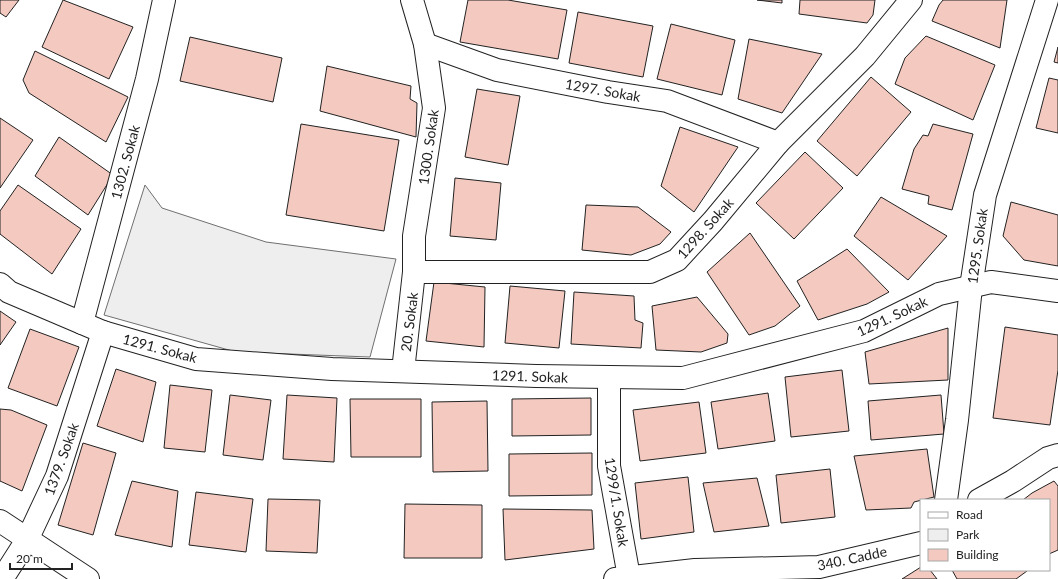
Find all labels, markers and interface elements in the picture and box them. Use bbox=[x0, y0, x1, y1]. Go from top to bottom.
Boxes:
street label: 1297. Sokak bbox=[564, 75, 643, 105]
street label: 1300. Sokak bbox=[414, 107, 442, 186]
street label: 1302. Sokak bbox=[107, 122, 143, 201]
street label: 1298. Sokak bbox=[673, 193, 737, 262]
street label: 1295. Sokak bbox=[963, 206, 991, 285]
street label: 20. Sokak bbox=[397, 290, 421, 353]
street label: 1291. Sokak bbox=[854, 292, 931, 340]
street label: 1291. Sokak bbox=[121, 330, 200, 366]
street label: 1291. Sokak bbox=[492, 366, 569, 386]
street label: 1379. Sokak bbox=[40, 420, 82, 498]
street label: 1299/1. Sokak bbox=[602, 456, 633, 549]
legend bbox=[920, 499, 1050, 571]
text: Road bbox=[956, 507, 983, 522]
text: Park bbox=[956, 527, 980, 542]
street label: 340. Cadde bbox=[816, 542, 888, 574]
scale bar bbox=[10, 545, 72, 571]
text: Building bbox=[956, 547, 999, 562]
text: 20 m bbox=[16, 551, 43, 566]

